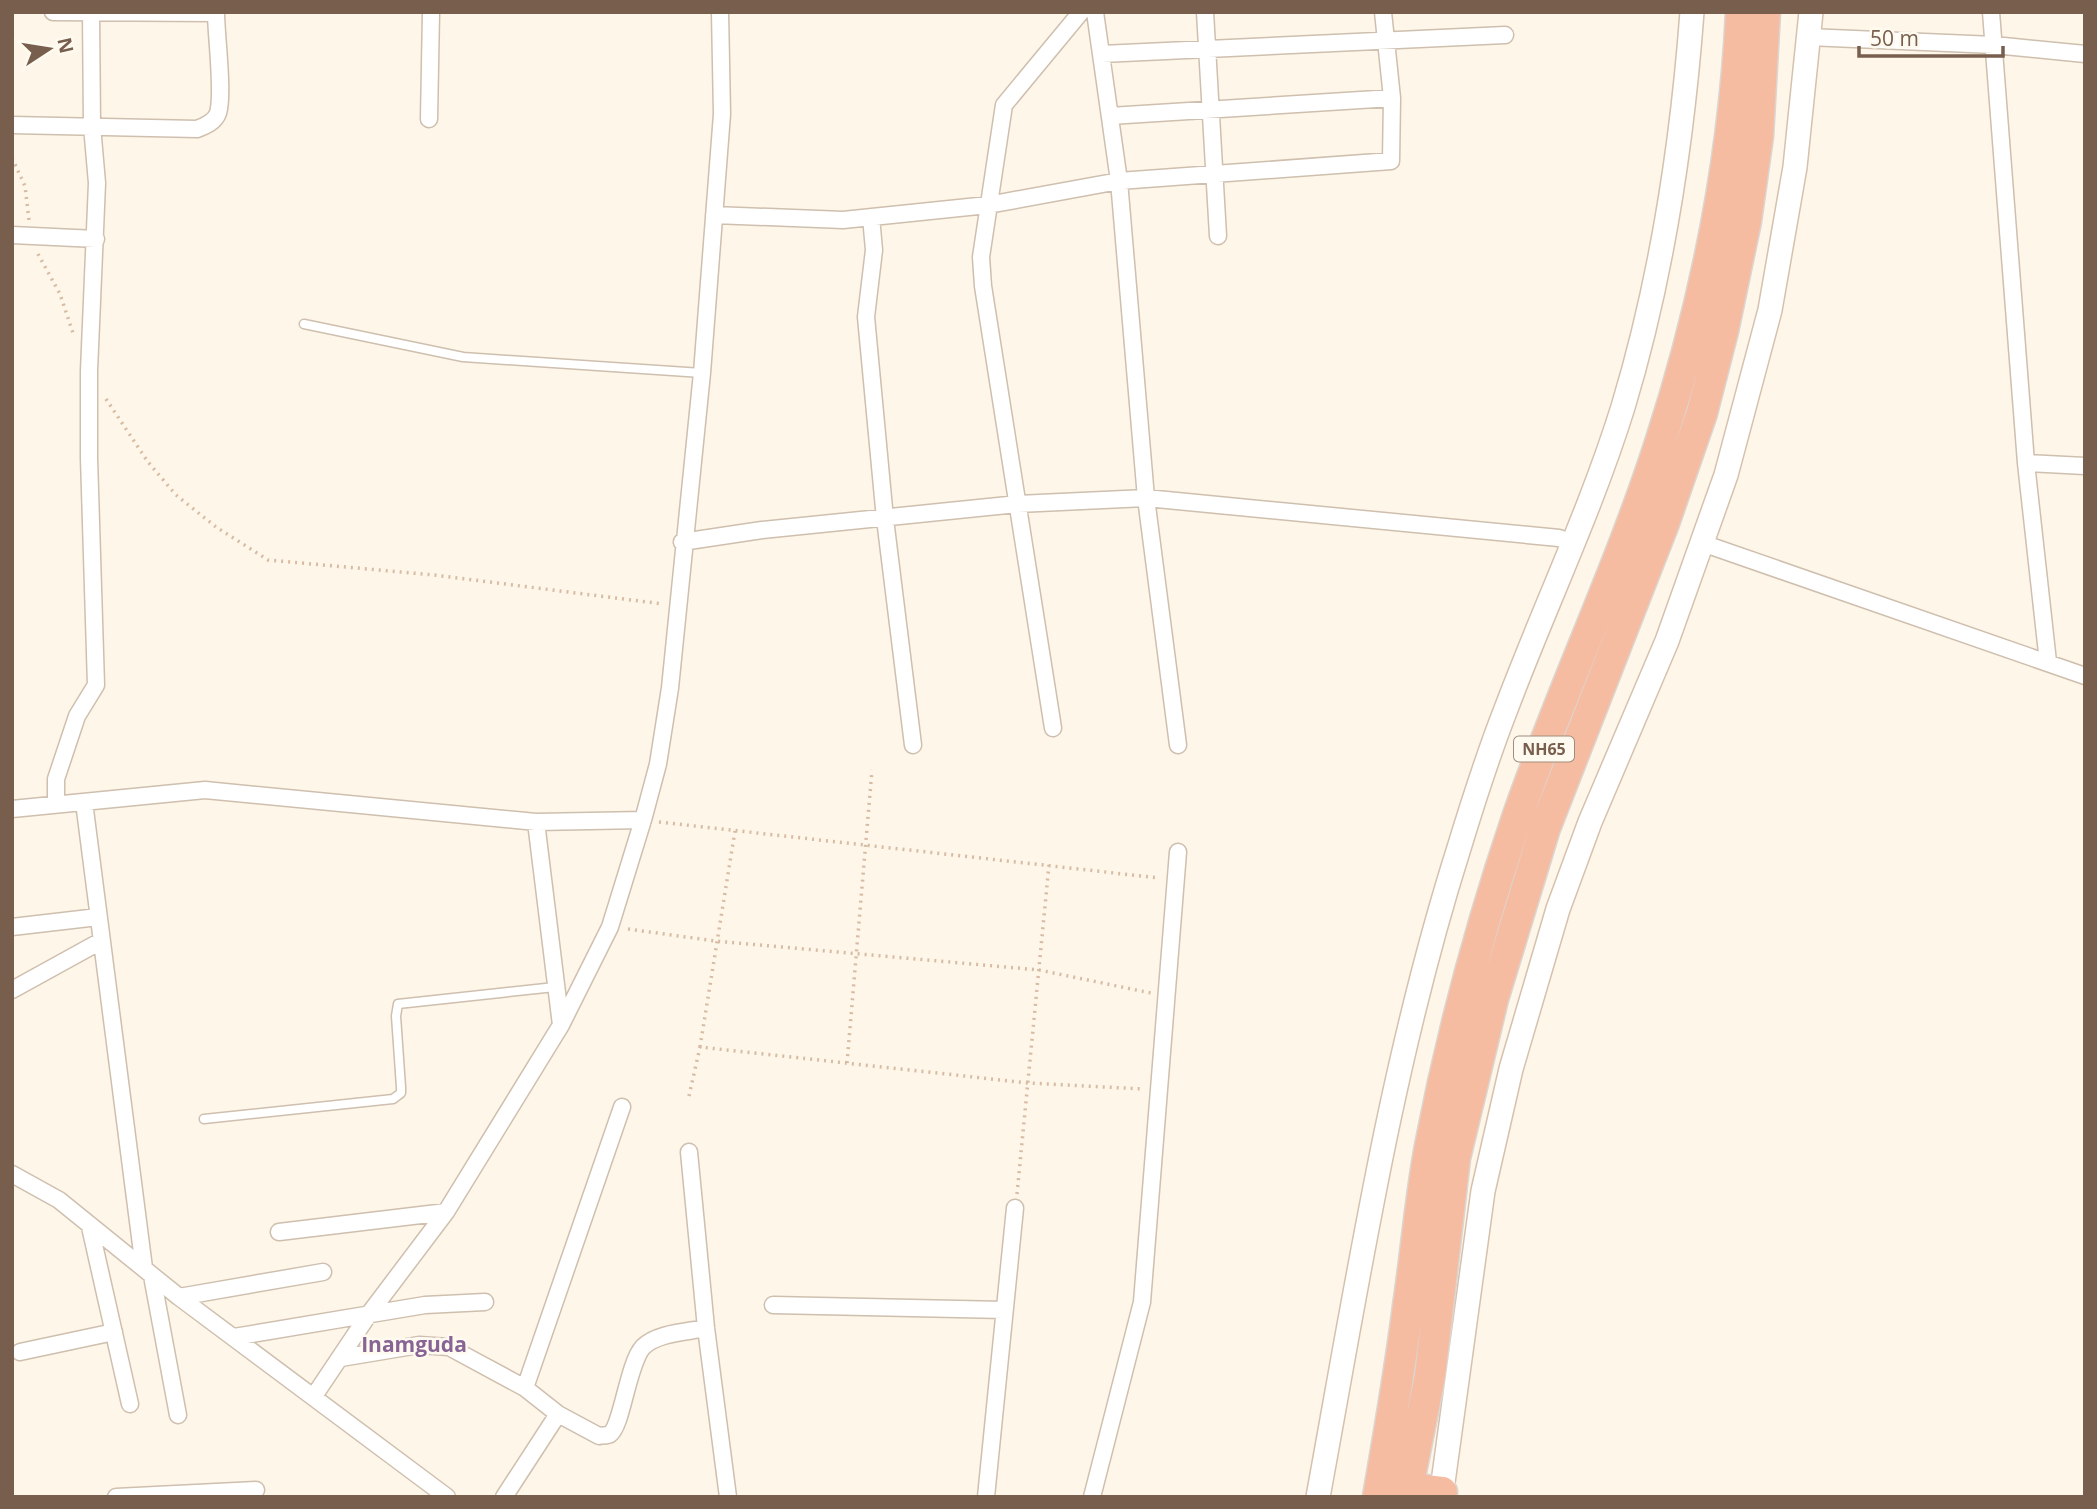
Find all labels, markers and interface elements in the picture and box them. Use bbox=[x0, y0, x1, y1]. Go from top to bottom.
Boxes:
north arrow bbox=[14, 14, 84, 84]
scale bar bbox=[1859, 14, 2002, 58]
text: 50 m bbox=[1870, 24, 1919, 52]
text: N bbox=[51, 35, 80, 56]
road number: NH65 bbox=[1514, 736, 1574, 762]
district label: Inamguda bbox=[361, 1330, 467, 1358]

